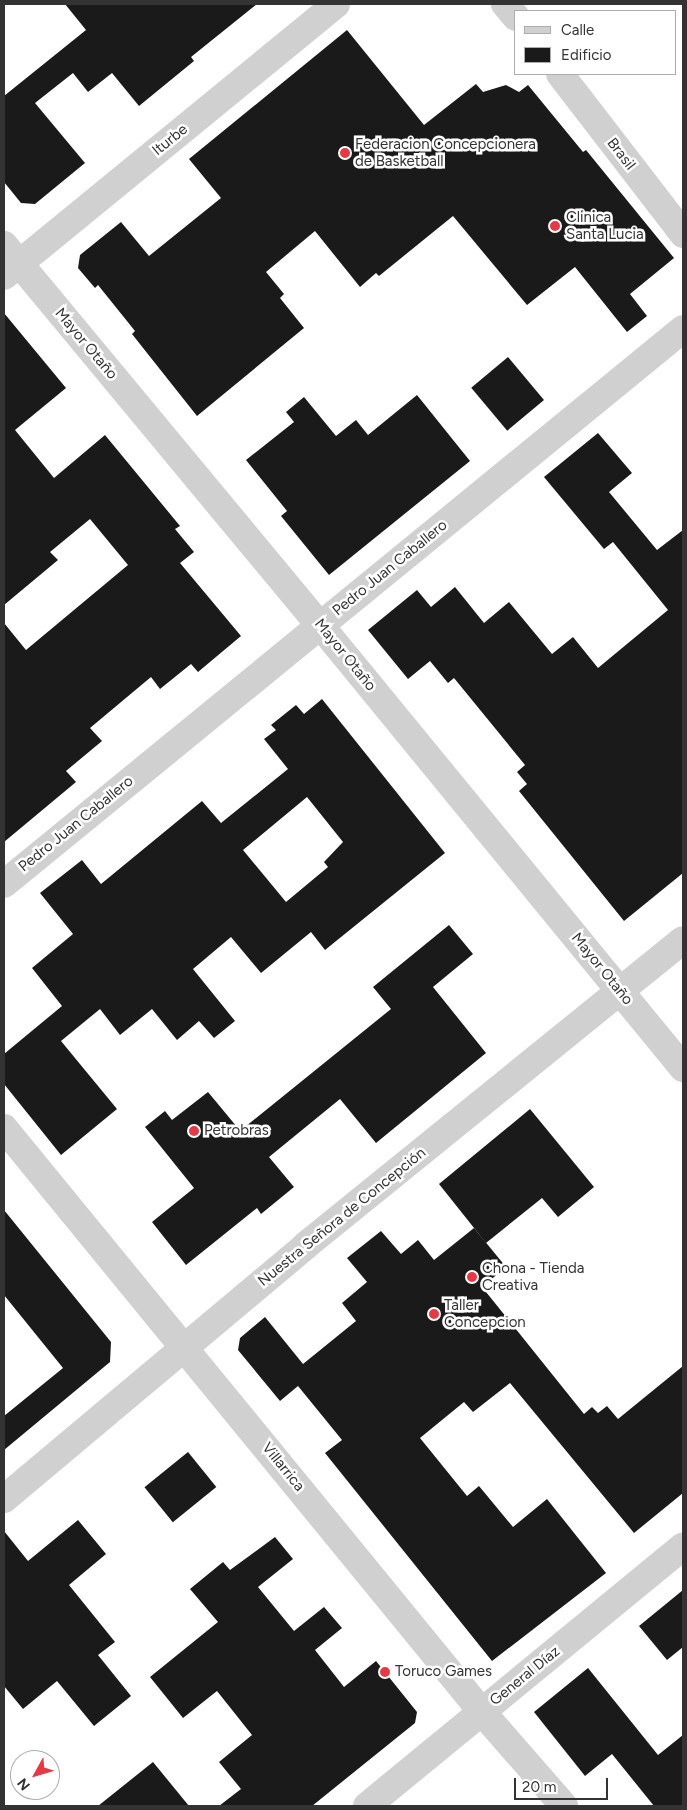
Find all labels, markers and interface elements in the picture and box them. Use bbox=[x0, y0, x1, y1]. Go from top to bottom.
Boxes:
legend bbox=[514, 10, 677, 75]
text: Calle bbox=[561, 21, 594, 39]
text: Edificio bbox=[561, 46, 611, 64]
street label: Iturbe bbox=[149, 120, 191, 160]
street label: Brasil bbox=[603, 134, 639, 174]
place label: Federacion Concepcionera de Basketball bbox=[355, 135, 536, 170]
marker: Federacion Concepcionera de Basketball bbox=[339, 147, 351, 159]
place label: Clinica Santa Lucia bbox=[566, 208, 644, 243]
marker: Clinica Santa Lucia bbox=[548, 219, 562, 233]
street label: Mayor Otaño bbox=[51, 305, 121, 383]
street label: Pedro Juan Caballero bbox=[329, 516, 451, 620]
street label: Mayor Otaño bbox=[311, 615, 379, 695]
street label: Pedro Juan Caballero bbox=[15, 772, 137, 876]
street label: Mayor Otaño bbox=[568, 929, 636, 1009]
place label: Petrobras bbox=[204, 1122, 269, 1140]
marker: Petrobras bbox=[188, 1125, 200, 1137]
street label: Nuestra Señora de Concepción bbox=[255, 1144, 429, 1290]
place label: Chona - Tienda Creativa bbox=[482, 1259, 584, 1294]
marker: Chona - Tienda Creativa bbox=[466, 1271, 478, 1283]
place label: Taller Concepcion bbox=[444, 1296, 526, 1331]
marker: Taller Concepcion bbox=[428, 1308, 440, 1320]
street label: Villarrica bbox=[258, 1439, 308, 1495]
street label: General Díaz bbox=[486, 1642, 564, 1710]
place label: Toruco Games bbox=[395, 1663, 492, 1681]
marker: Toruco Games bbox=[379, 1666, 391, 1678]
north arrow bbox=[10, 1750, 60, 1800]
scale bar bbox=[517, 1768, 611, 1800]
text: N bbox=[14, 1775, 34, 1794]
text: 20 m bbox=[522, 1778, 556, 1796]

